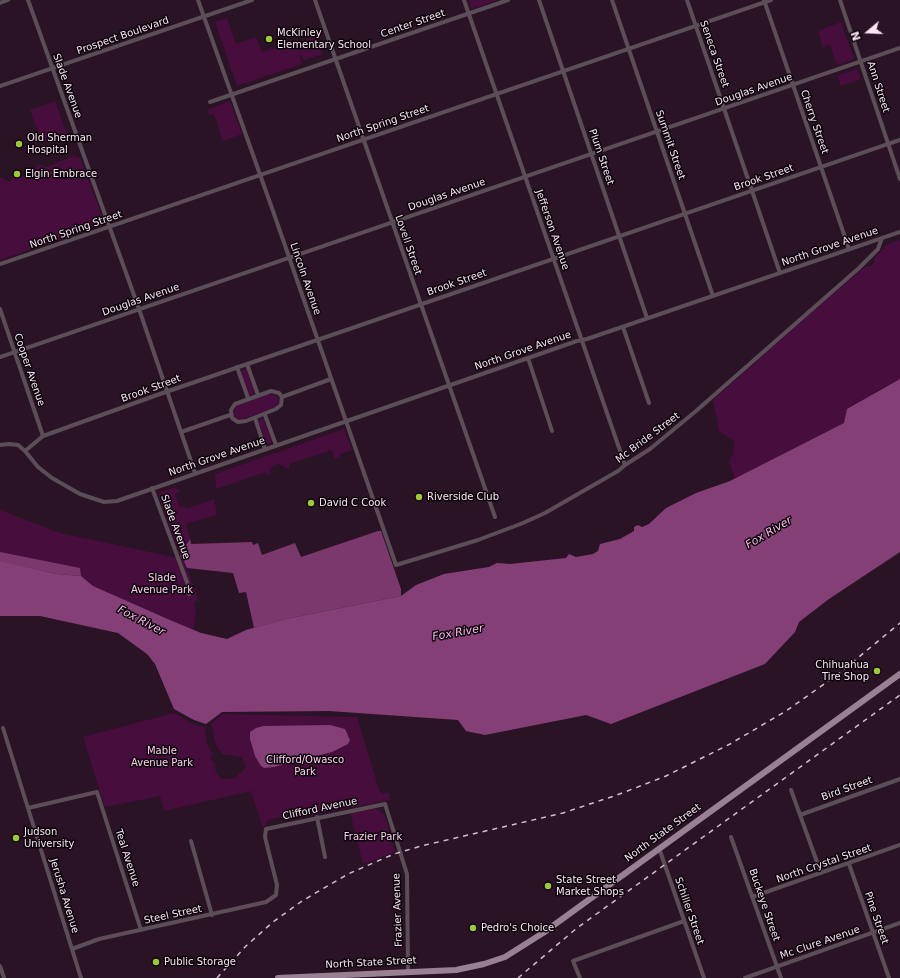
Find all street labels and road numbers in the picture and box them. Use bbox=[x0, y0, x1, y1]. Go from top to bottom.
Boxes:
street label: Center Street bbox=[379, 7, 447, 41]
street label: Prospect Boulevard bbox=[75, 15, 171, 57]
street label: Seneca Street bbox=[697, 19, 731, 89]
street label: Slade Avenue bbox=[50, 52, 84, 120]
street label: Ann Street bbox=[864, 60, 892, 114]
street label: Douglas Avenue bbox=[714, 71, 794, 109]
street label: Cherry Street bbox=[797, 88, 831, 156]
street label: North Spring Street bbox=[335, 103, 431, 145]
street label: Summit Street bbox=[653, 109, 687, 181]
street label: Plum Street bbox=[586, 127, 616, 187]
street label: Brook Street bbox=[733, 162, 795, 194]
street label: Douglas Avenue bbox=[407, 176, 487, 214]
street label: Jefferson Avenue bbox=[533, 188, 571, 272]
street label: North Spring Street bbox=[28, 209, 124, 251]
street label: Lovell Street bbox=[392, 213, 424, 277]
street label: North Grove Avenue bbox=[780, 225, 880, 269]
street label: Lincoln Avenue bbox=[287, 241, 323, 317]
street label: Brook Street bbox=[426, 267, 488, 299]
street label: Douglas Avenue bbox=[101, 281, 181, 319]
street label: North Grove Avenue bbox=[473, 329, 573, 373]
street label: Cooper Avenue bbox=[11, 332, 47, 408]
street label: Brook Street bbox=[120, 373, 182, 405]
street label: Mc Bride Street bbox=[614, 410, 682, 466]
street label: North Grove Avenue bbox=[167, 435, 267, 479]
street label: Slade Avenue bbox=[158, 493, 192, 561]
street label: Bird Street bbox=[820, 774, 874, 804]
street label: Clifford Avenue bbox=[282, 795, 358, 823]
street label: North State Street bbox=[623, 801, 703, 865]
street label: Teal Avenue bbox=[112, 828, 142, 888]
street label: North Crystal Street bbox=[775, 842, 873, 886]
street label: Jerusha Avenue bbox=[47, 857, 81, 935]
street label: Buckeye Street bbox=[746, 867, 782, 943]
street label: Frazier Avenue bbox=[391, 873, 405, 947]
street label: Schiller Street bbox=[672, 876, 706, 946]
street label: Pine Street bbox=[861, 890, 891, 946]
street label: Steel Street bbox=[143, 903, 203, 927]
street label: Mc Clure Avenue bbox=[778, 924, 862, 962]
street label: North State Street bbox=[325, 955, 417, 971]

